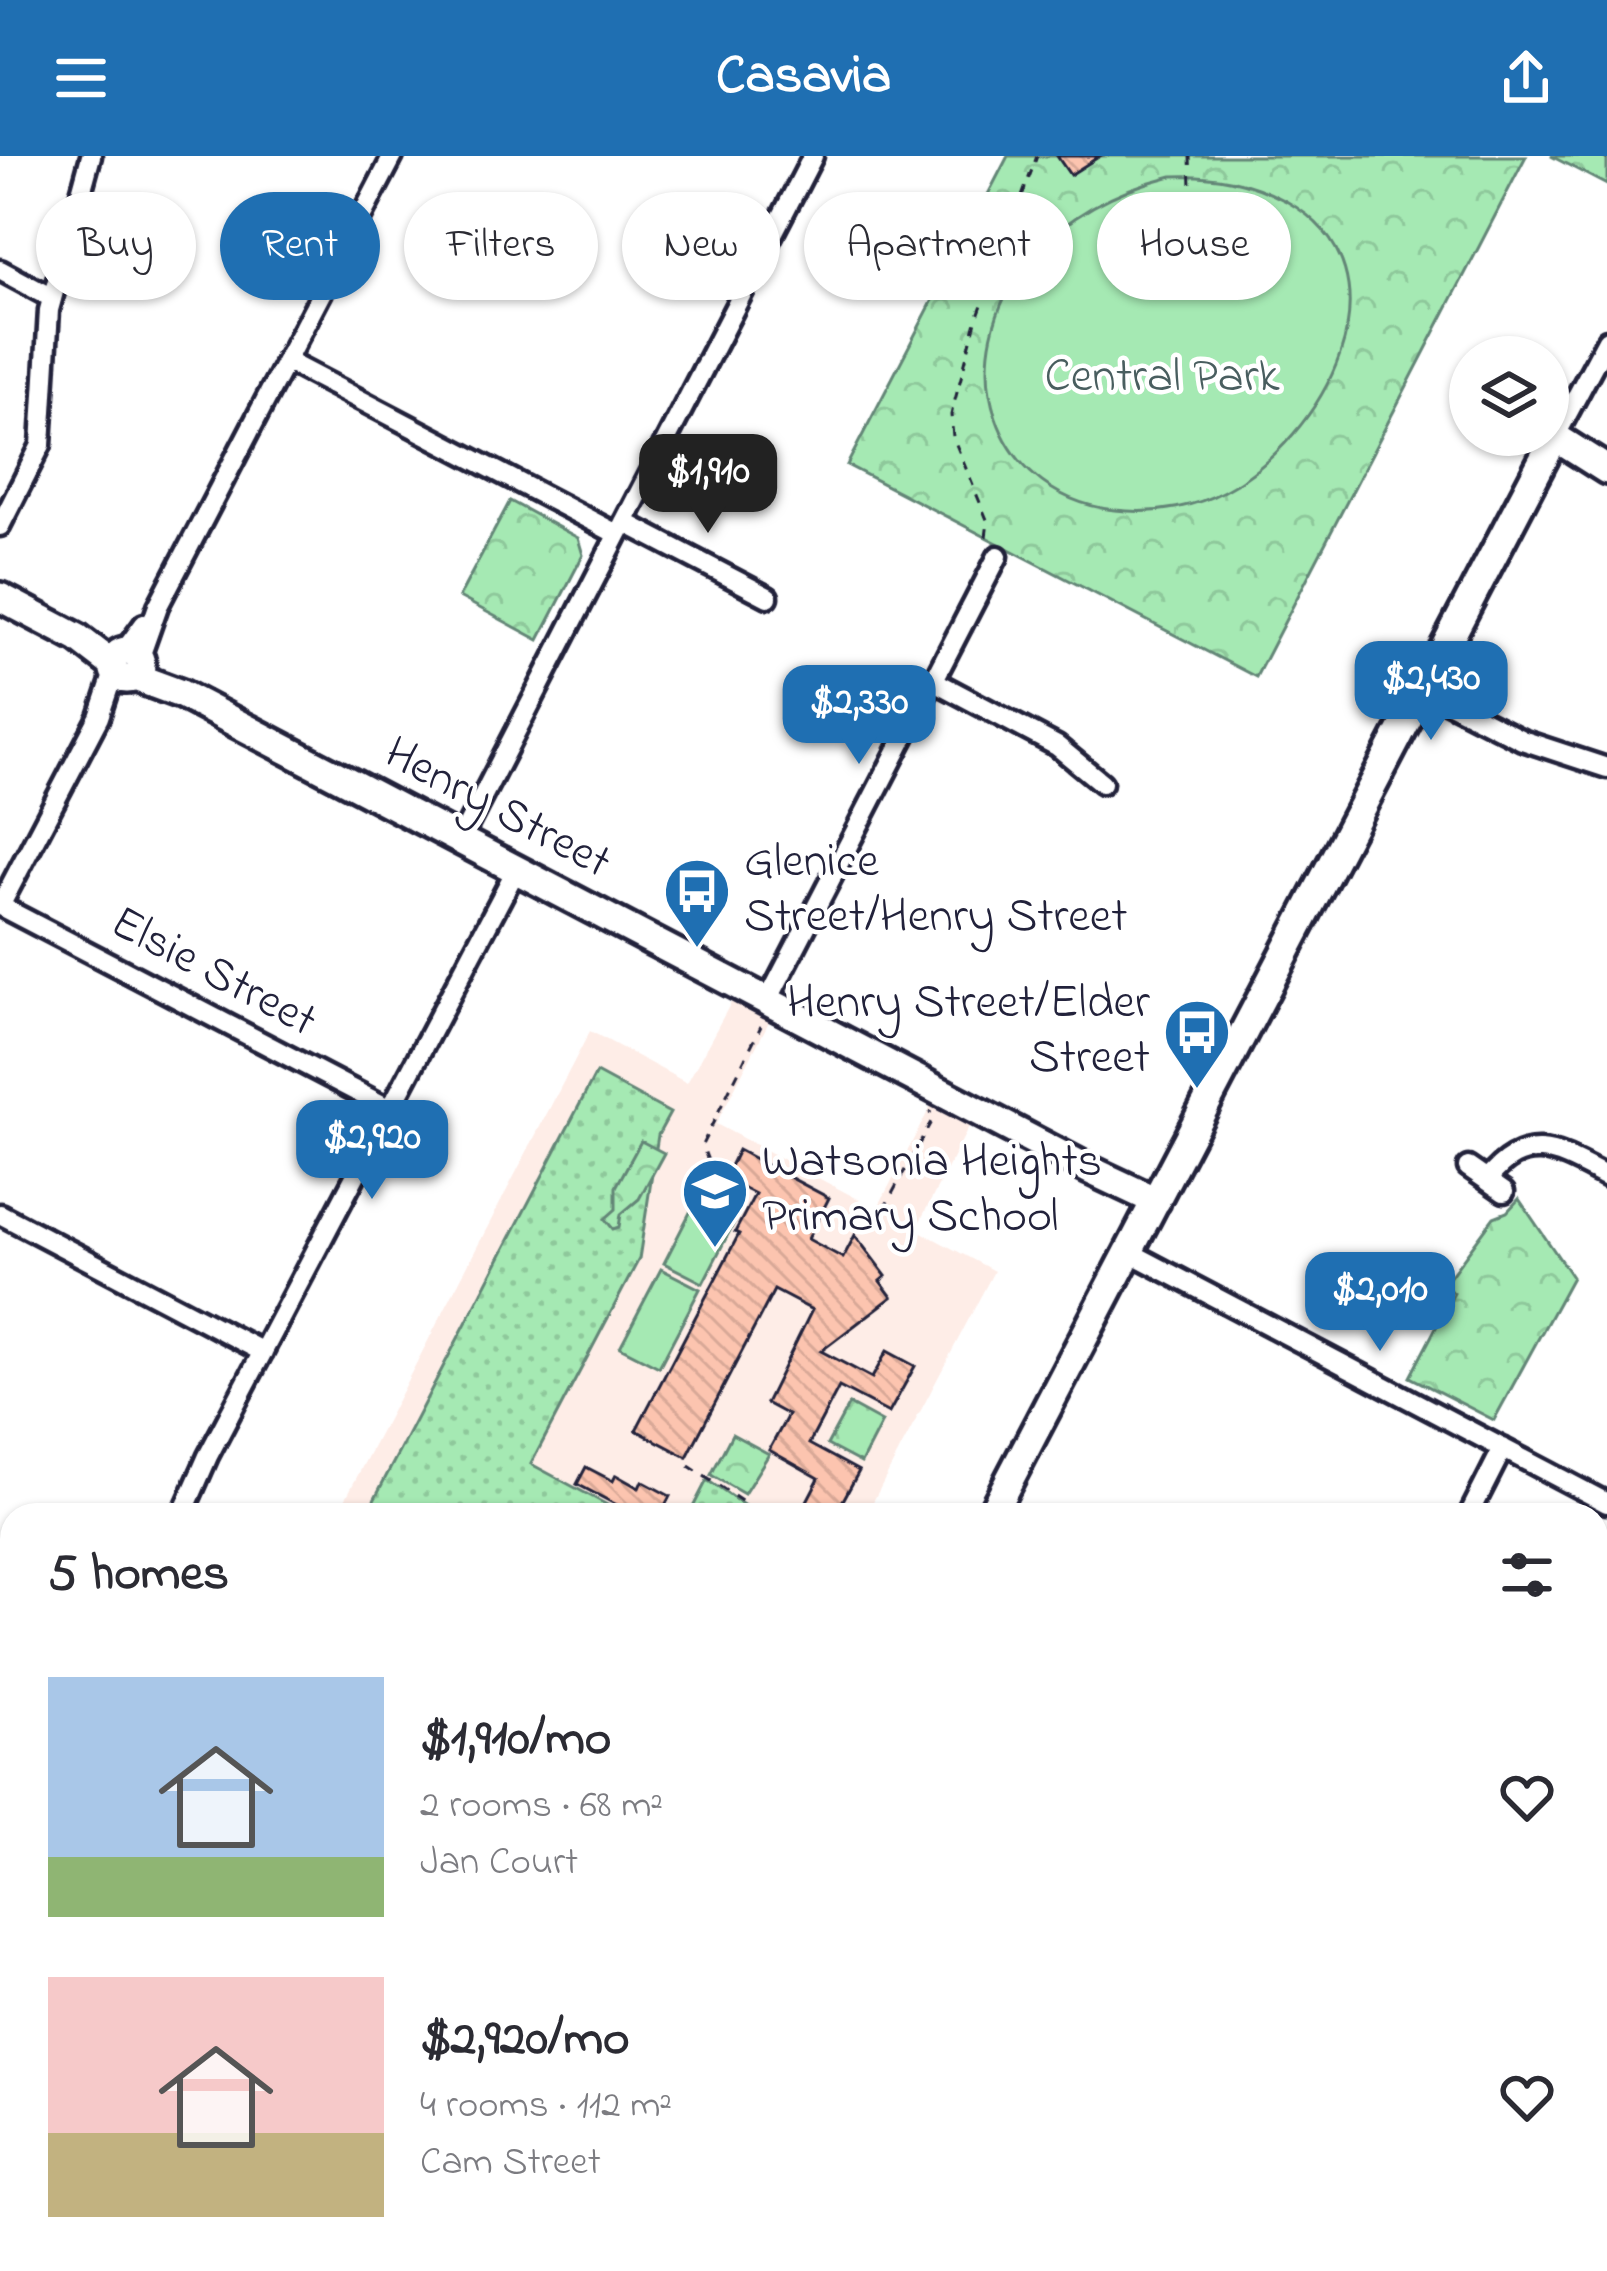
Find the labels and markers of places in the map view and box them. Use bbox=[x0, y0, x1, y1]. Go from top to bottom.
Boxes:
pin: $1,910 bbox=[610, 434, 806, 536]
pin: $2,430 bbox=[1333, 641, 1529, 743]
pin: $2,330 bbox=[761, 665, 957, 767]
place label: Glenice Street/Henry Street bbox=[744, 828, 1127, 953]
bus stop icon: Glenice Street/Henry Street bbox=[662, 856, 732, 950]
place label: Henry Street/Elder Street bbox=[787, 969, 1150, 1094]
bus stop icon: Henry Street/Elder Street bbox=[1162, 997, 1232, 1091]
pin: $2,920 bbox=[274, 1100, 470, 1202]
place label: Watsonia Heights Primary School bbox=[762, 1128, 1102, 1253]
school or university icon: Watsonia Heights Primary School bbox=[680, 1156, 750, 1250]
pin: $2,010 bbox=[1282, 1252, 1478, 1354]

